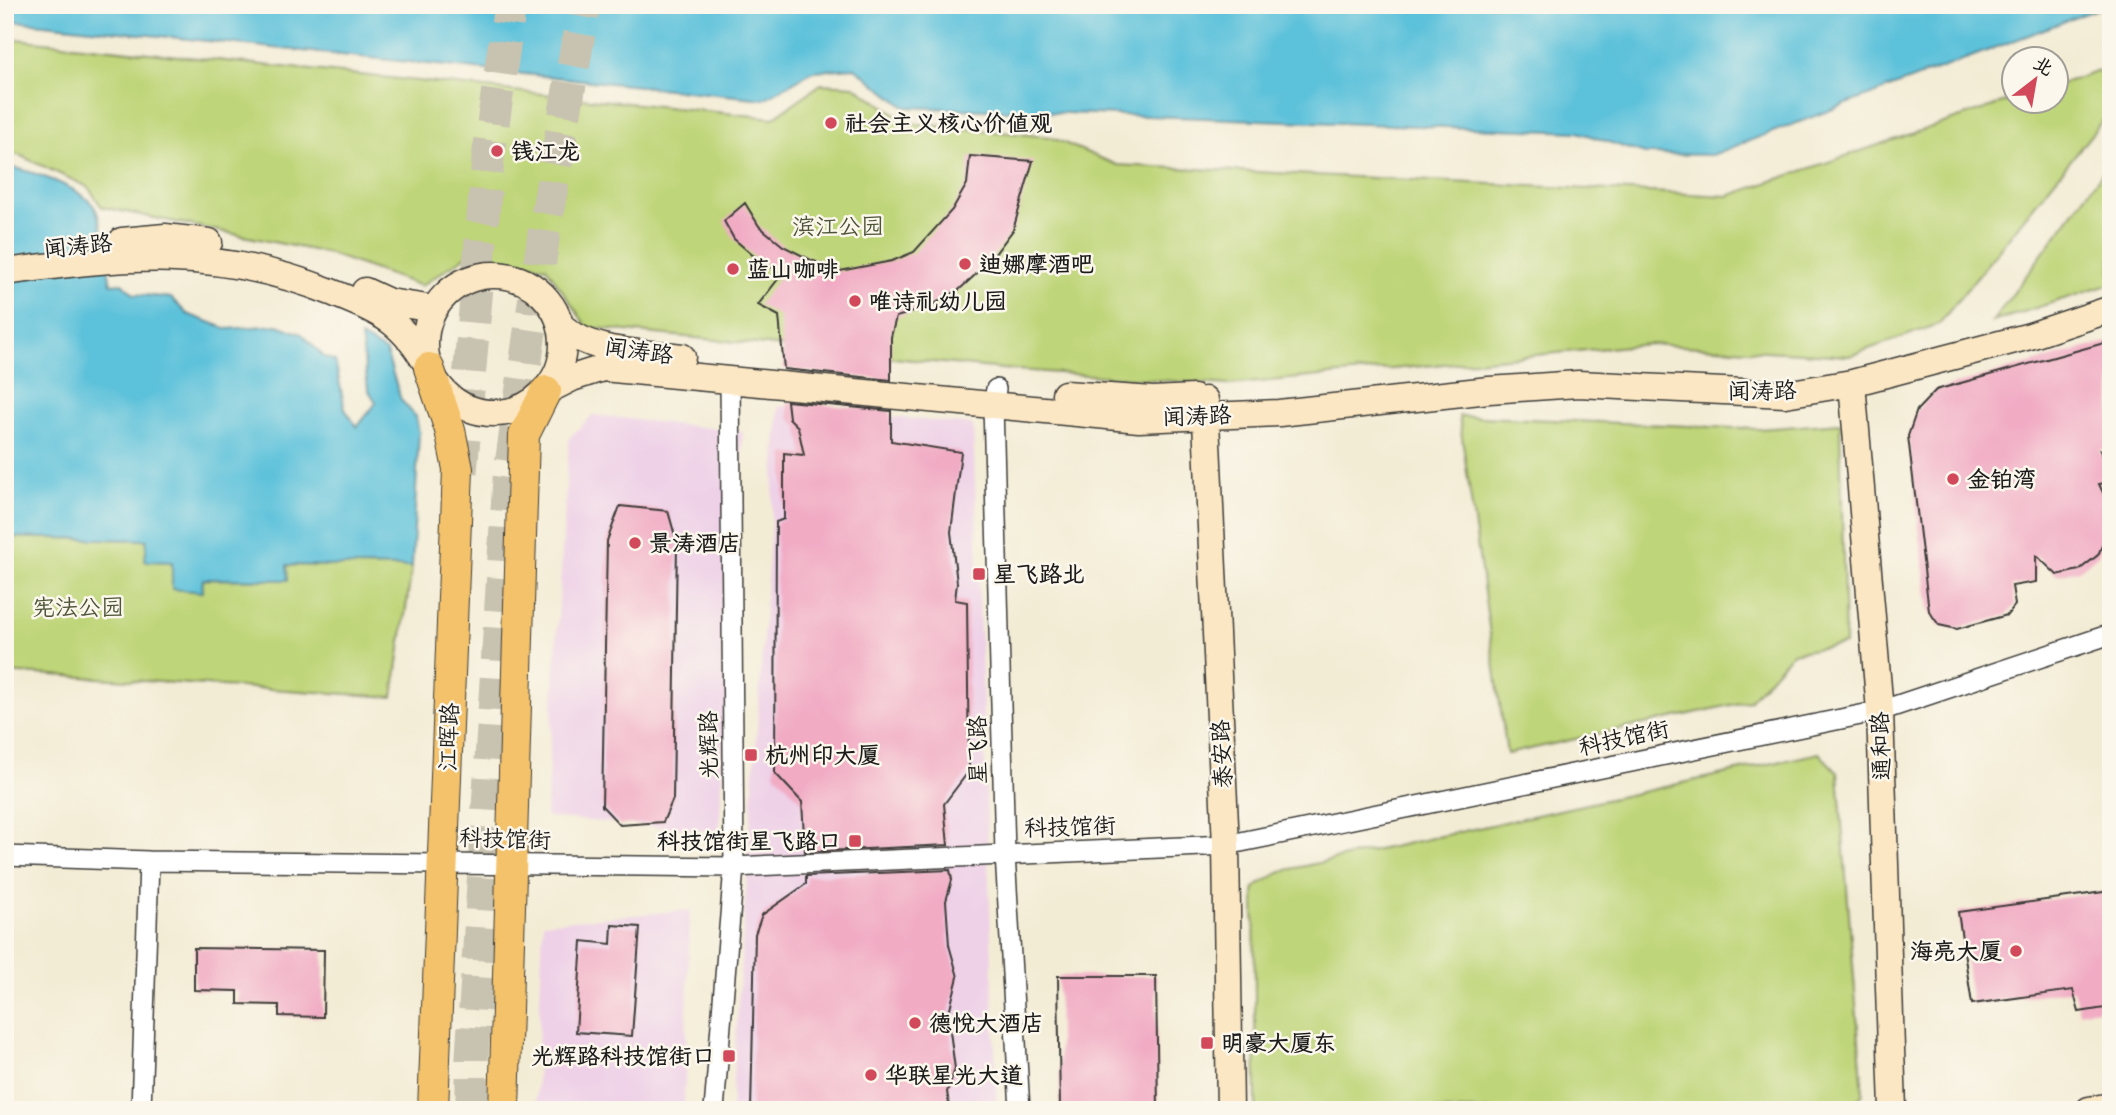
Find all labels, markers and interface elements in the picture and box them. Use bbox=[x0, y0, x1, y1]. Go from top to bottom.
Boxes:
north arrow bbox=[2000, 46, 2070, 116]
text: 北 bbox=[2027, 47, 2060, 85]
place label: 社会主义核心价值观 bbox=[845, 103, 1052, 144]
marker: 社会主义核心价值观 bbox=[823, 115, 839, 131]
place label: 钱江龙 bbox=[511, 131, 580, 172]
marker: 钱江龙 bbox=[489, 143, 505, 159]
park label: 滨江公园 bbox=[792, 206, 884, 247]
street label: 闻涛路 bbox=[42, 222, 114, 270]
place label: 迪娜摩酒吧 bbox=[979, 244, 1094, 285]
place label: 蓝山咖啡 bbox=[747, 249, 839, 290]
marker: 迪娜摩酒吧 bbox=[957, 256, 973, 272]
marker: 蓝山咖啡 bbox=[725, 261, 741, 277]
place label: 唯诗礼幼儿园 bbox=[869, 281, 1007, 322]
marker: 唯诗礼幼儿园 bbox=[847, 293, 863, 309]
street label: 闻涛路 bbox=[602, 326, 676, 376]
street label: 闻涛路 bbox=[1727, 370, 1797, 412]
street label: 闻涛路 bbox=[1162, 394, 1232, 438]
place label: 金铂湾 bbox=[1967, 459, 2036, 500]
marker: 金铂湾 bbox=[1945, 471, 1961, 487]
place label: 景涛酒店 bbox=[649, 523, 741, 564]
marker: 景涛酒店 bbox=[627, 535, 643, 551]
place label: 星飞路北 bbox=[993, 554, 1085, 595]
marker: 星飞路北 bbox=[971, 566, 987, 582]
park label: 宪法公园 bbox=[32, 587, 124, 628]
street label: 江晖路 bbox=[427, 702, 471, 772]
street label: 科技馆街 bbox=[1575, 708, 1673, 768]
street label: 光辉路 bbox=[688, 710, 730, 780]
street label: 通和路 bbox=[1859, 711, 1903, 781]
street label: 星飞路 bbox=[957, 715, 999, 785]
street label: 泰安路 bbox=[1200, 718, 1244, 790]
place label: 杭州印大厦 bbox=[765, 735, 880, 776]
marker: 杭州印大厦 bbox=[743, 747, 759, 763]
street label: 科技馆街 bbox=[1023, 805, 1117, 849]
street label: 科技馆街 bbox=[458, 817, 552, 861]
place label: 科技馆街星飞路口 bbox=[657, 821, 841, 862]
marker: 科技馆街星飞路口 bbox=[847, 833, 863, 849]
place label: 海亮大厦 bbox=[1910, 931, 2002, 972]
marker: 海亮大厦 bbox=[2008, 943, 2024, 959]
place label: 德悦大酒店 bbox=[929, 1003, 1044, 1044]
marker: 德悦大酒店 bbox=[907, 1015, 923, 1031]
place label: 明豪大厦东 bbox=[1221, 1023, 1336, 1064]
marker: 明豪大厦东 bbox=[1199, 1035, 1215, 1051]
place label: 光辉路科技馆街口 bbox=[531, 1036, 715, 1077]
marker: 光辉路科技馆街口 bbox=[721, 1048, 737, 1064]
place label: 华联星光大道 bbox=[885, 1055, 1023, 1096]
marker: 华联星光大道 bbox=[863, 1067, 879, 1083]

